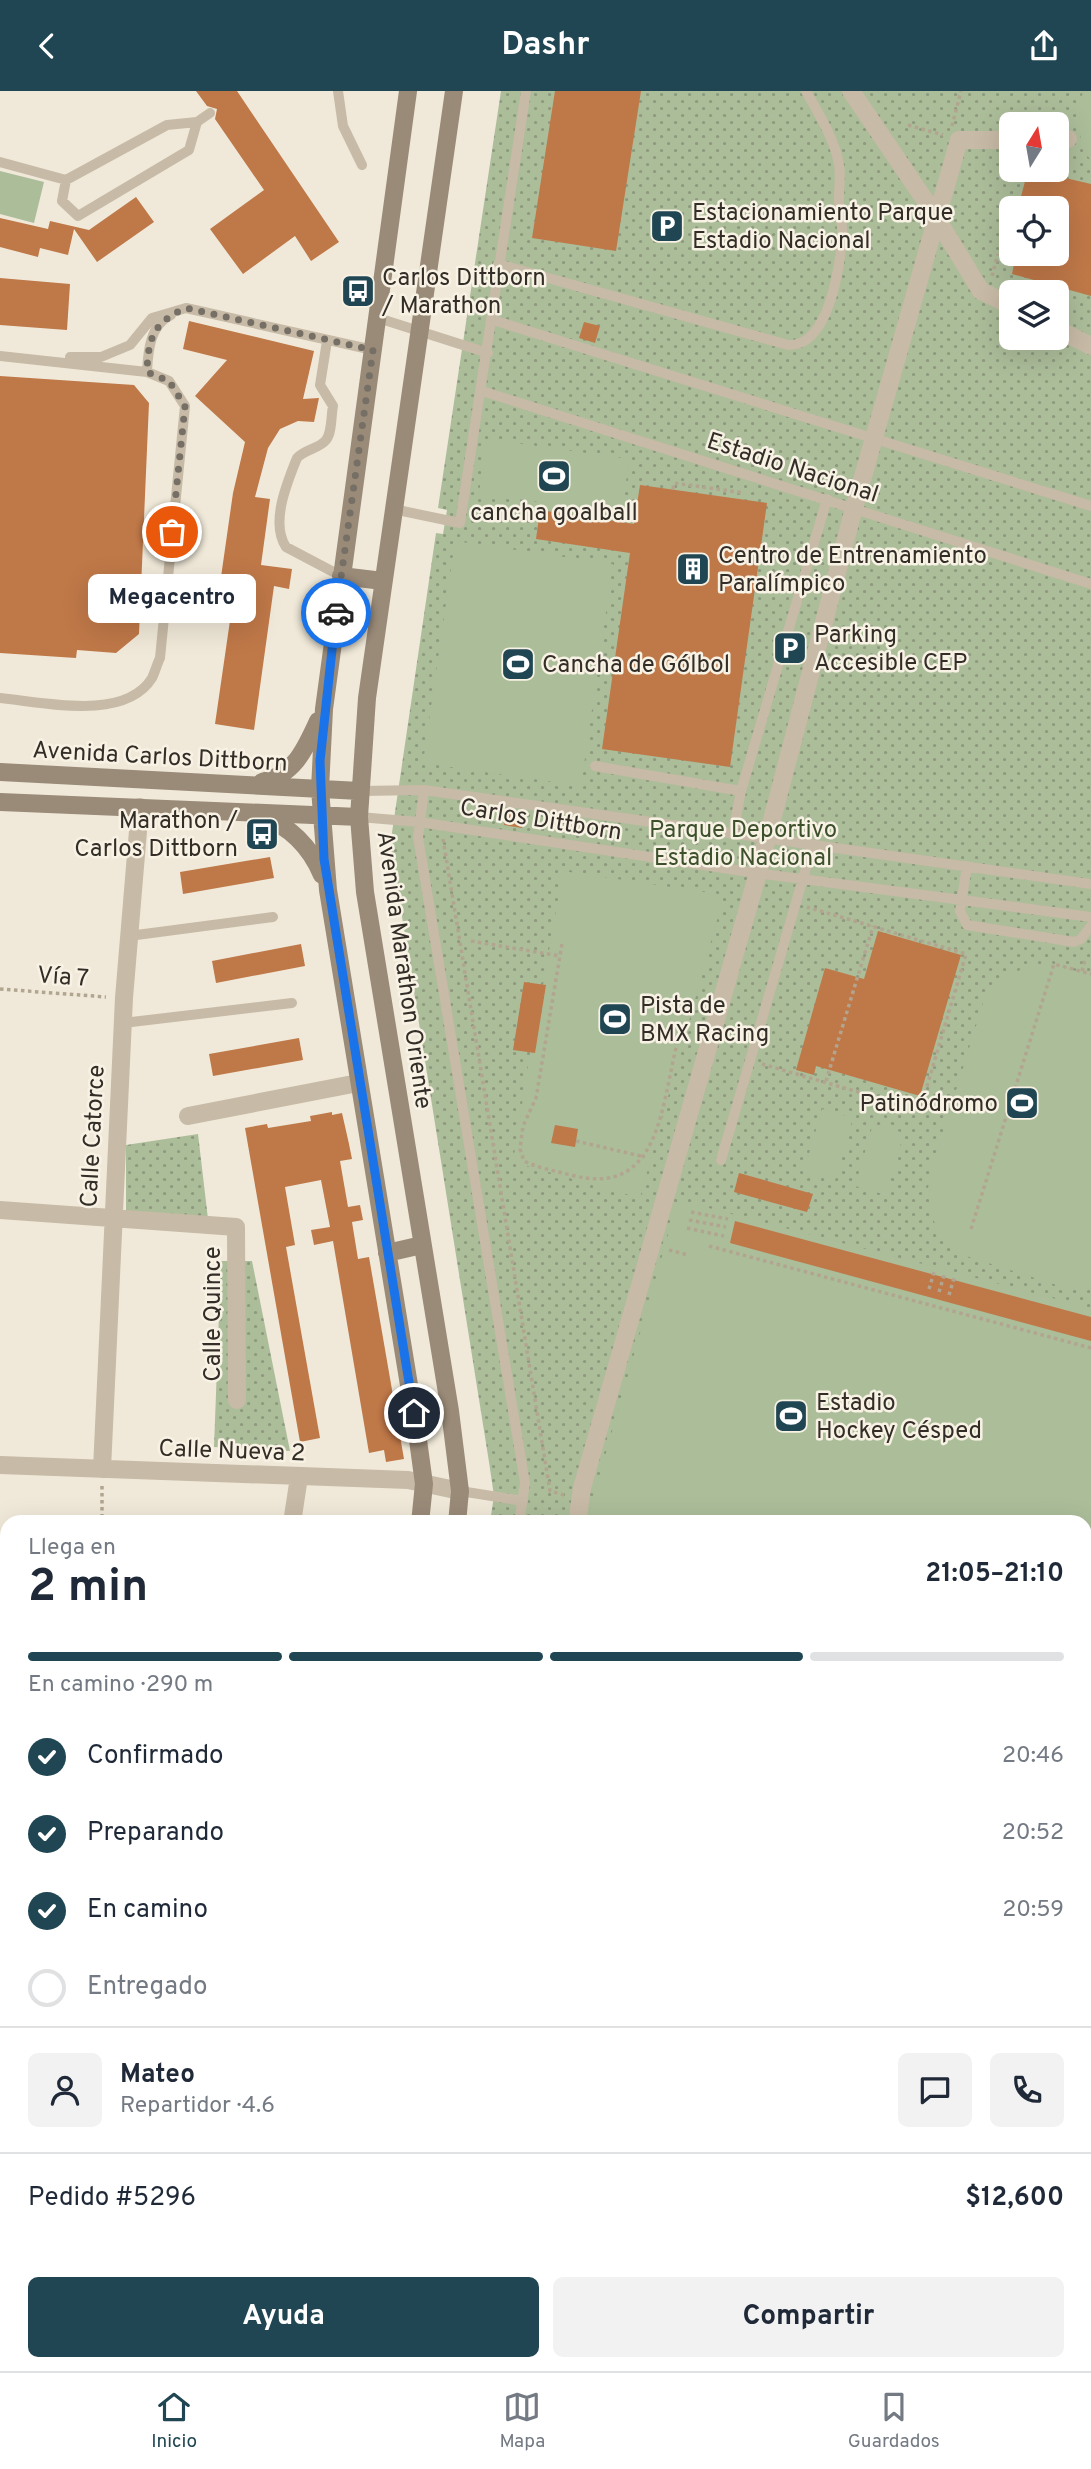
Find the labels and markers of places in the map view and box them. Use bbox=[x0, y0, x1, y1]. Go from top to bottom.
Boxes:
place label: Estacionamiento Parque Estadio Nacional bbox=[692, 199, 953, 257]
parking icon: Estacionamiento Parque Estadio Nacional bbox=[648, 207, 686, 245]
place label: Carlos Dittborn / Marathon bbox=[381, 264, 546, 322]
bus stop icon: Carlos Dittborn / Marathon bbox=[339, 272, 377, 310]
sports icon: cancha goalball bbox=[535, 457, 573, 495]
place label: cancha goalball bbox=[470, 499, 638, 529]
pin bbox=[142, 502, 202, 562]
place label: Centro de Entrenamiento Paralímpico bbox=[718, 542, 987, 600]
building icon: Centro de Entrenamiento Paralímpico bbox=[674, 550, 712, 588]
callout: Megacentro bbox=[88, 574, 256, 623]
place label: Parking Accesible CEP bbox=[814, 621, 967, 679]
parking icon: Parking Accesible CEP bbox=[771, 629, 809, 667]
sports icon: Cancha de Gólbol bbox=[499, 645, 537, 683]
place label: Cancha de Gólbol bbox=[542, 651, 730, 681]
place label: Marathon / Carlos Dittborn bbox=[74, 807, 238, 865]
bus stop icon: Marathon / Carlos Dittborn bbox=[243, 815, 281, 853]
place label: Pista de BMX Racing bbox=[640, 992, 769, 1050]
sports icon: Pista de BMX Racing bbox=[596, 1000, 634, 1038]
sports icon: Patinódromo bbox=[1003, 1084, 1041, 1122]
place label: Patinódromo bbox=[860, 1090, 998, 1120]
pin bbox=[384, 1383, 444, 1443]
place label: Estadio Hockey Césped bbox=[816, 1389, 982, 1447]
sports icon: Estadio Hockey Césped bbox=[772, 1397, 810, 1435]

